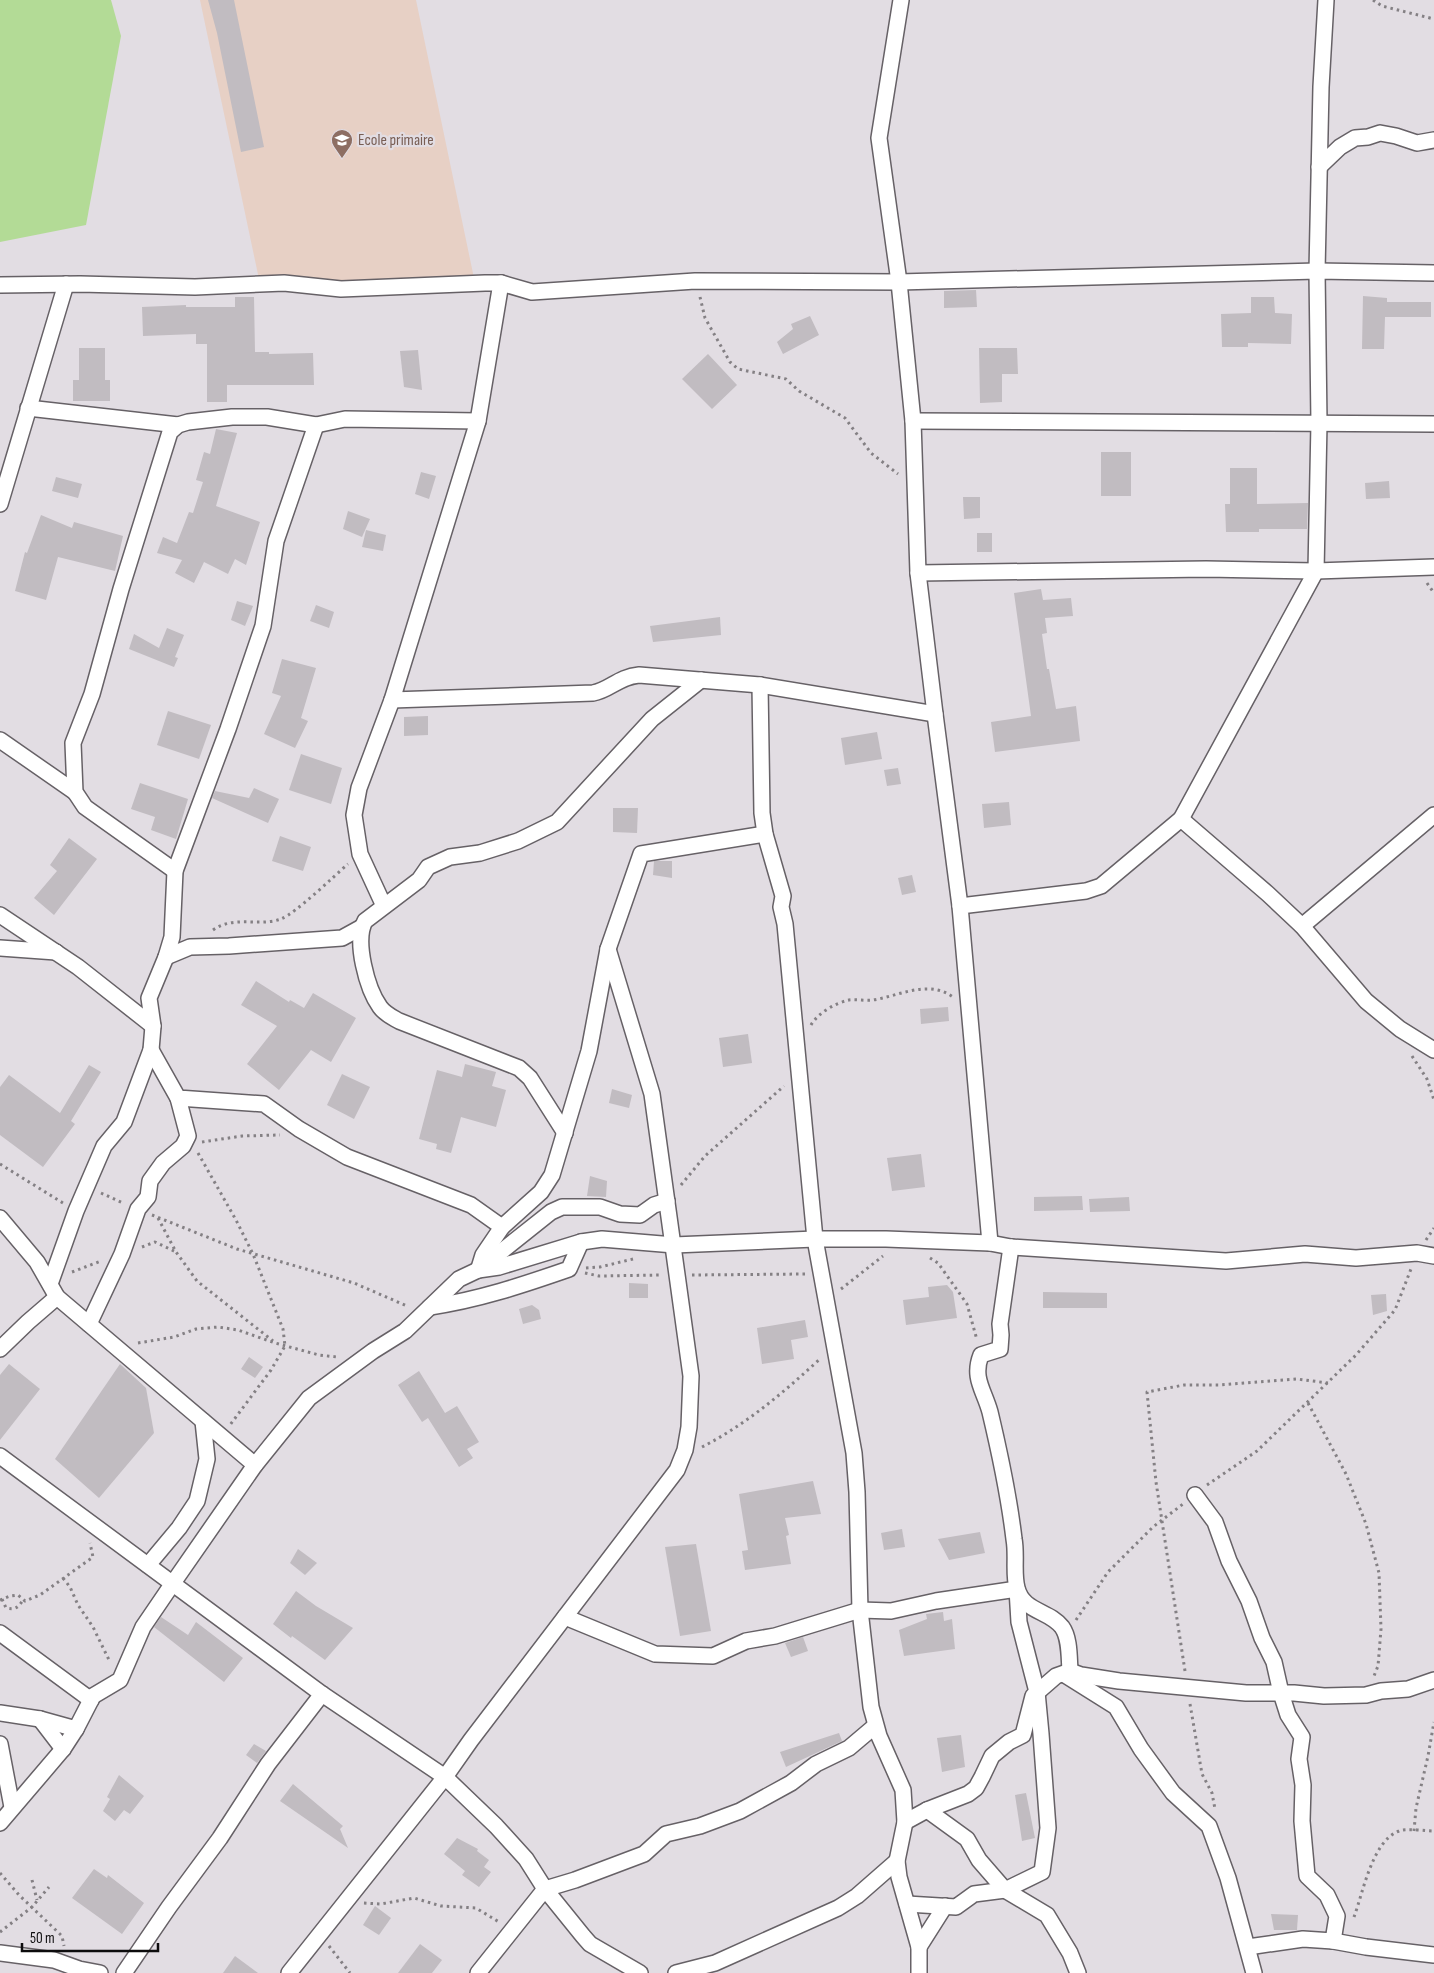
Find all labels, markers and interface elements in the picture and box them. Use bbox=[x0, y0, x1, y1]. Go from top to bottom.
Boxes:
school or university icon: Ecole primaire bbox=[330, 128, 354, 159]
place label: Ecole primaire bbox=[358, 131, 434, 150]
scale bar bbox=[22, 1920, 159, 1952]
text: 50 m bbox=[30, 1929, 55, 1948]

